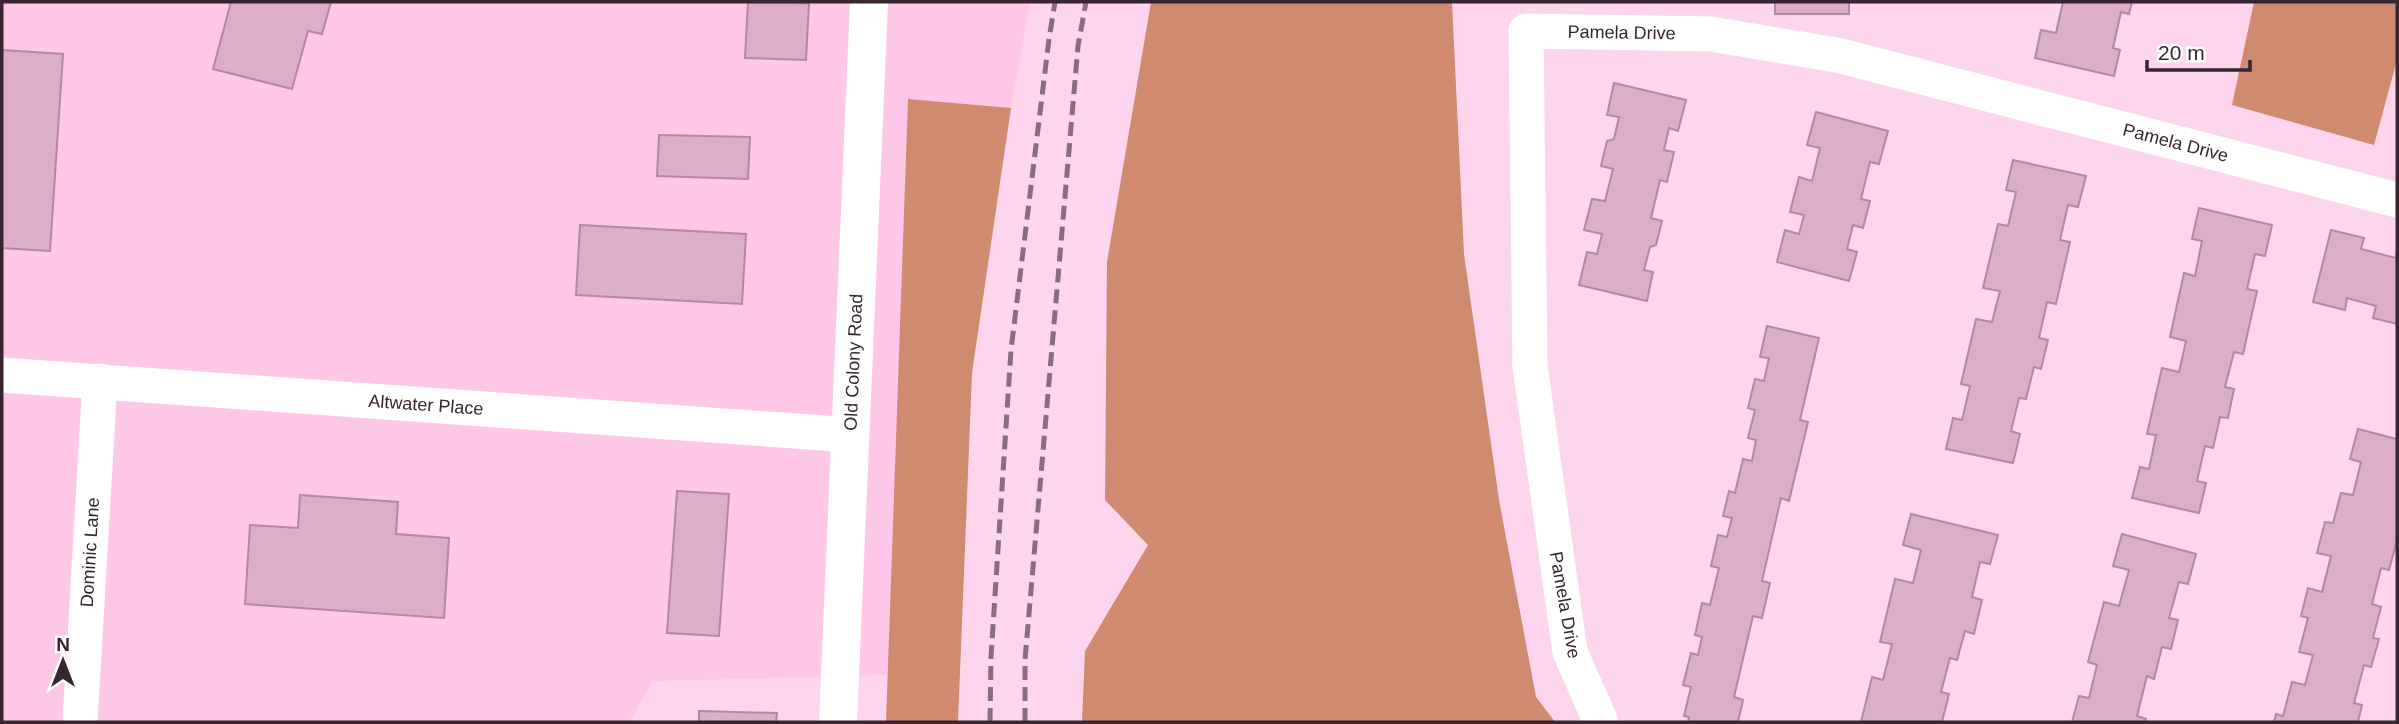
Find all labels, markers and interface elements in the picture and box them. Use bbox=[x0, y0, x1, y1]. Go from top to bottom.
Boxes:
street label: Pamela Drive bbox=[1567, 22, 1676, 43]
scale bar bbox=[2147, 28, 2250, 72]
text: 20 m bbox=[2158, 41, 2205, 64]
street label: Pamela Drive bbox=[2121, 119, 2231, 166]
street label: Old Colony Road bbox=[841, 293, 866, 431]
street label: Altwater Place bbox=[368, 391, 484, 419]
street label: Dominic Lane bbox=[77, 497, 103, 608]
street label: Pamela Drive bbox=[1546, 550, 1584, 660]
north arrow bbox=[28, 626, 98, 696]
text: N bbox=[56, 634, 70, 655]

